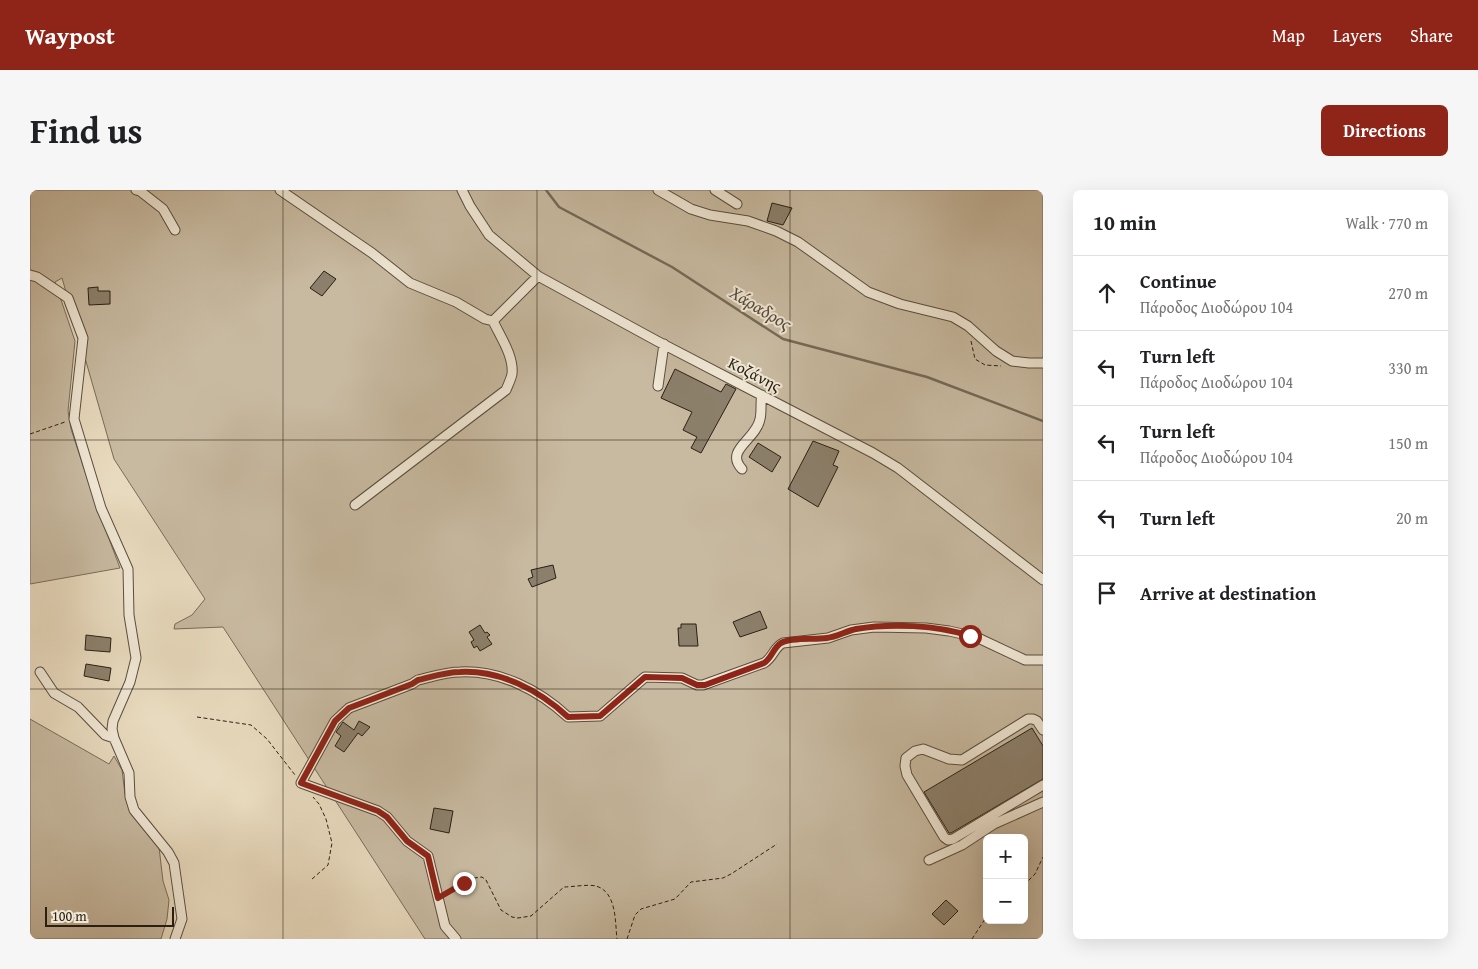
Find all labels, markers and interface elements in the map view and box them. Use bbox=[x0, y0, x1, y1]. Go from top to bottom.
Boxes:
text: Waypost bbox=[25, 18, 115, 53]
text: Map bbox=[1272, 22, 1305, 49]
text: Layers bbox=[1333, 22, 1382, 49]
text: Share bbox=[1410, 22, 1453, 49]
text: Find us bbox=[30, 105, 143, 156]
button: Directions bbox=[1321, 105, 1448, 156]
text: 10 min bbox=[1093, 207, 1156, 238]
text: Walk · 770 m bbox=[1345, 211, 1428, 235]
text: Continue bbox=[1140, 267, 1217, 295]
water label: Χάραδρος bbox=[724, 278, 798, 337]
icon: ahead bbox=[1093, 279, 1121, 307]
text: 270 m bbox=[1388, 281, 1428, 305]
text: Πάροδος Διοδώρου 104 bbox=[1140, 295, 1293, 319]
text: Turn left bbox=[1140, 342, 1215, 370]
street label: Κοζάνης bbox=[724, 350, 786, 398]
icon: left bbox=[1093, 354, 1121, 382]
text: 330 m bbox=[1388, 356, 1428, 380]
text: Πάροδος Διοδώρου 104 bbox=[1140, 370, 1293, 394]
text: Turn left bbox=[1140, 417, 1215, 445]
icon: left bbox=[1093, 429, 1121, 457]
text: 150 m bbox=[1388, 431, 1428, 455]
text: Πάροδος Διοδώρου 104 bbox=[1140, 445, 1293, 469]
icon: left bbox=[1093, 504, 1121, 532]
text: Turn left bbox=[1140, 504, 1215, 532]
text: 20 m bbox=[1396, 506, 1428, 530]
icon: arrive bbox=[1093, 579, 1121, 607]
text: Arrive at destination bbox=[1140, 579, 1316, 607]
route start bbox=[959, 625, 982, 648]
map controls bbox=[983, 834, 1028, 924]
button: + bbox=[983, 834, 1028, 879]
route end bbox=[453, 872, 476, 895]
button: − bbox=[983, 879, 1028, 924]
scale bar bbox=[45, 904, 174, 927]
text: 100 m bbox=[52, 906, 87, 926]

